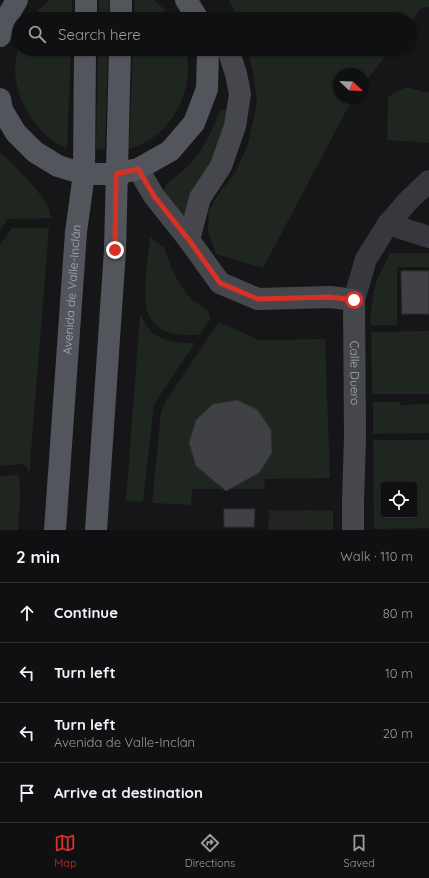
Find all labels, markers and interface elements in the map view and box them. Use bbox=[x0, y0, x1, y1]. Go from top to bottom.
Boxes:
search box bbox=[12, 12, 417, 56]
icon: search bbox=[26, 23, 48, 45]
text: Search here bbox=[58, 25, 141, 44]
north arrow bbox=[333, 68, 369, 104]
street label: Avenida de Valle-Inclán bbox=[59, 224, 84, 355]
route end bbox=[106, 241, 124, 259]
route start bbox=[345, 291, 363, 309]
street label: Calle Duero bbox=[347, 341, 363, 405]
map controls bbox=[381, 482, 417, 518]
button: locate bbox=[381, 482, 417, 518]
text: 2 min bbox=[16, 546, 60, 567]
text: Walk · 110 m bbox=[340, 548, 413, 564]
icon: ahead bbox=[16, 602, 38, 624]
text: Continue bbox=[54, 603, 118, 622]
text: 80 m bbox=[383, 605, 413, 621]
icon: left bbox=[16, 662, 38, 684]
text: Turn left bbox=[54, 663, 116, 682]
text: 10 m bbox=[385, 665, 413, 681]
text: Turn left bbox=[54, 715, 116, 734]
icon: left bbox=[16, 722, 38, 744]
text: 20 m bbox=[383, 725, 413, 741]
text: Avenida de Valle-Inclán bbox=[54, 734, 195, 750]
icon: arrive bbox=[16, 782, 38, 804]
text: Arrive at destination bbox=[54, 783, 203, 802]
tab: Map bbox=[54, 832, 77, 870]
tab: Directions bbox=[185, 832, 235, 870]
tab: Saved bbox=[343, 832, 375, 870]

